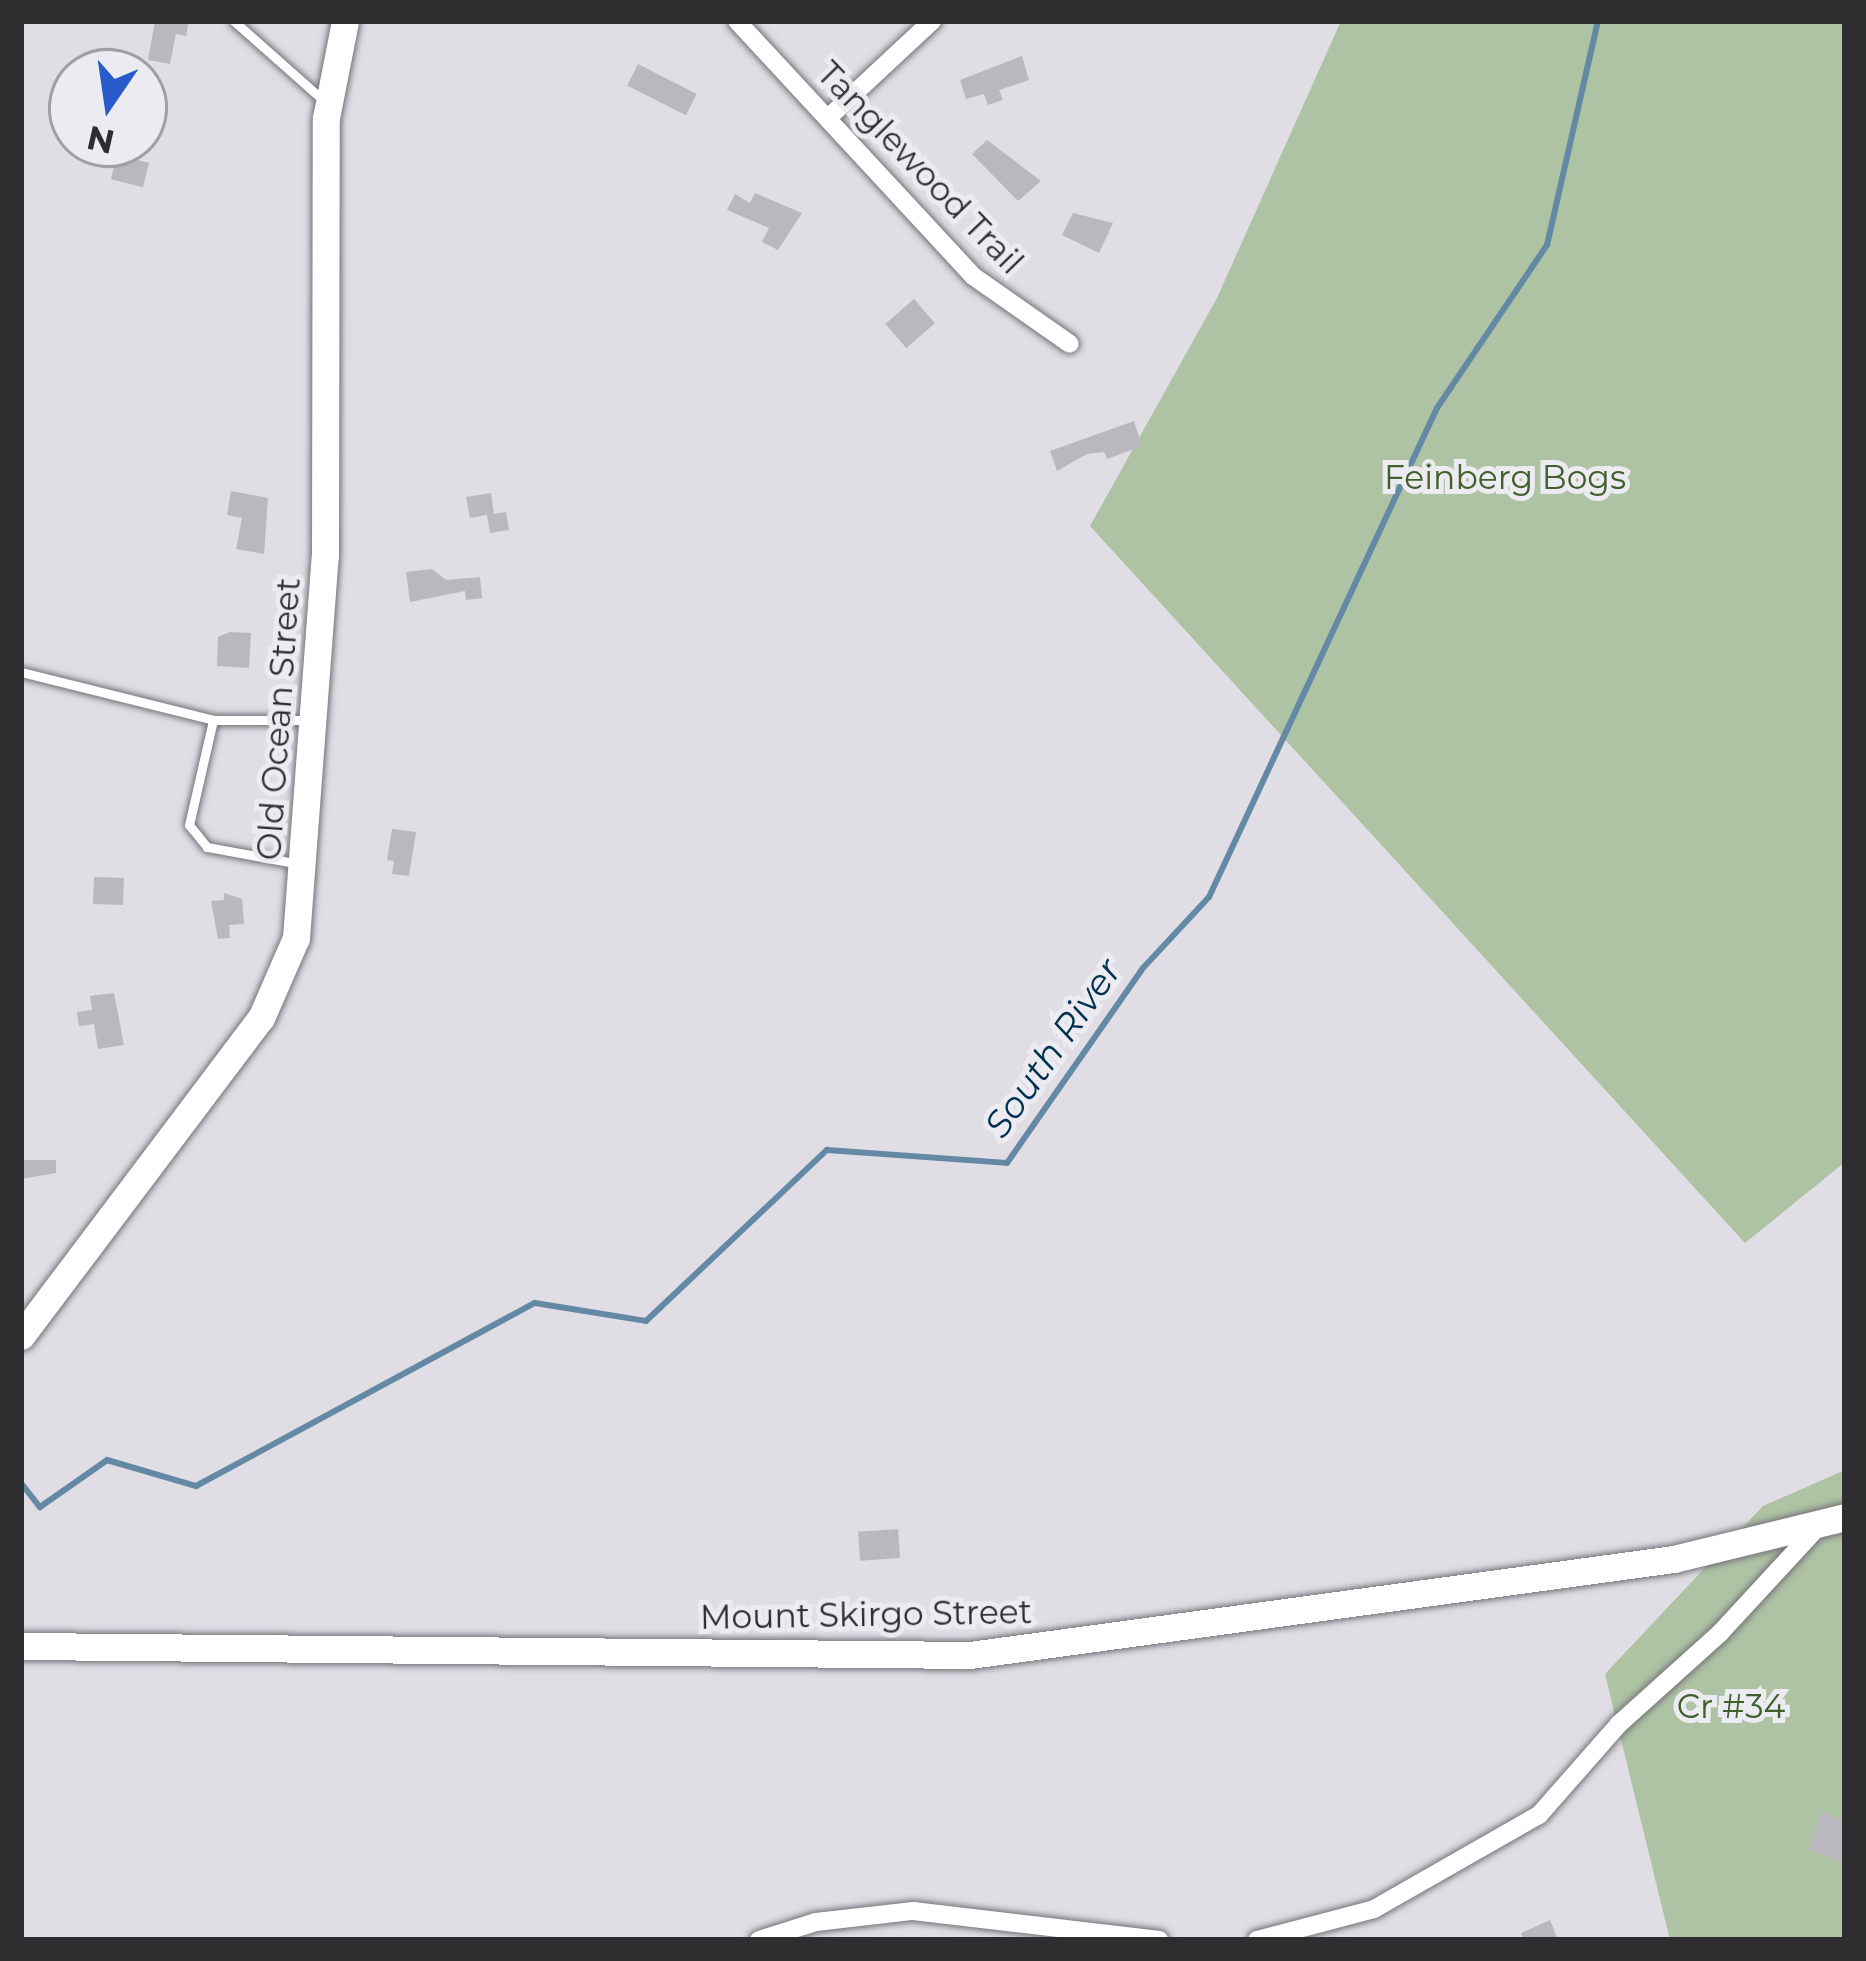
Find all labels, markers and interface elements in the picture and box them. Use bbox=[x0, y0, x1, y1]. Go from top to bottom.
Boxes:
north arrow bbox=[48, 48, 168, 168]
street label: Tanglewood Trail bbox=[809, 54, 1031, 282]
text: N bbox=[83, 118, 118, 163]
park label: Feinberg Bogs bbox=[1384, 458, 1626, 498]
street label: Old Ocean Street bbox=[249, 576, 309, 862]
water label: South River bbox=[976, 950, 1130, 1146]
street label: Mount Skirgo Street bbox=[700, 1592, 1032, 1638]
park label: Cr #34 bbox=[1677, 1687, 1785, 1727]

